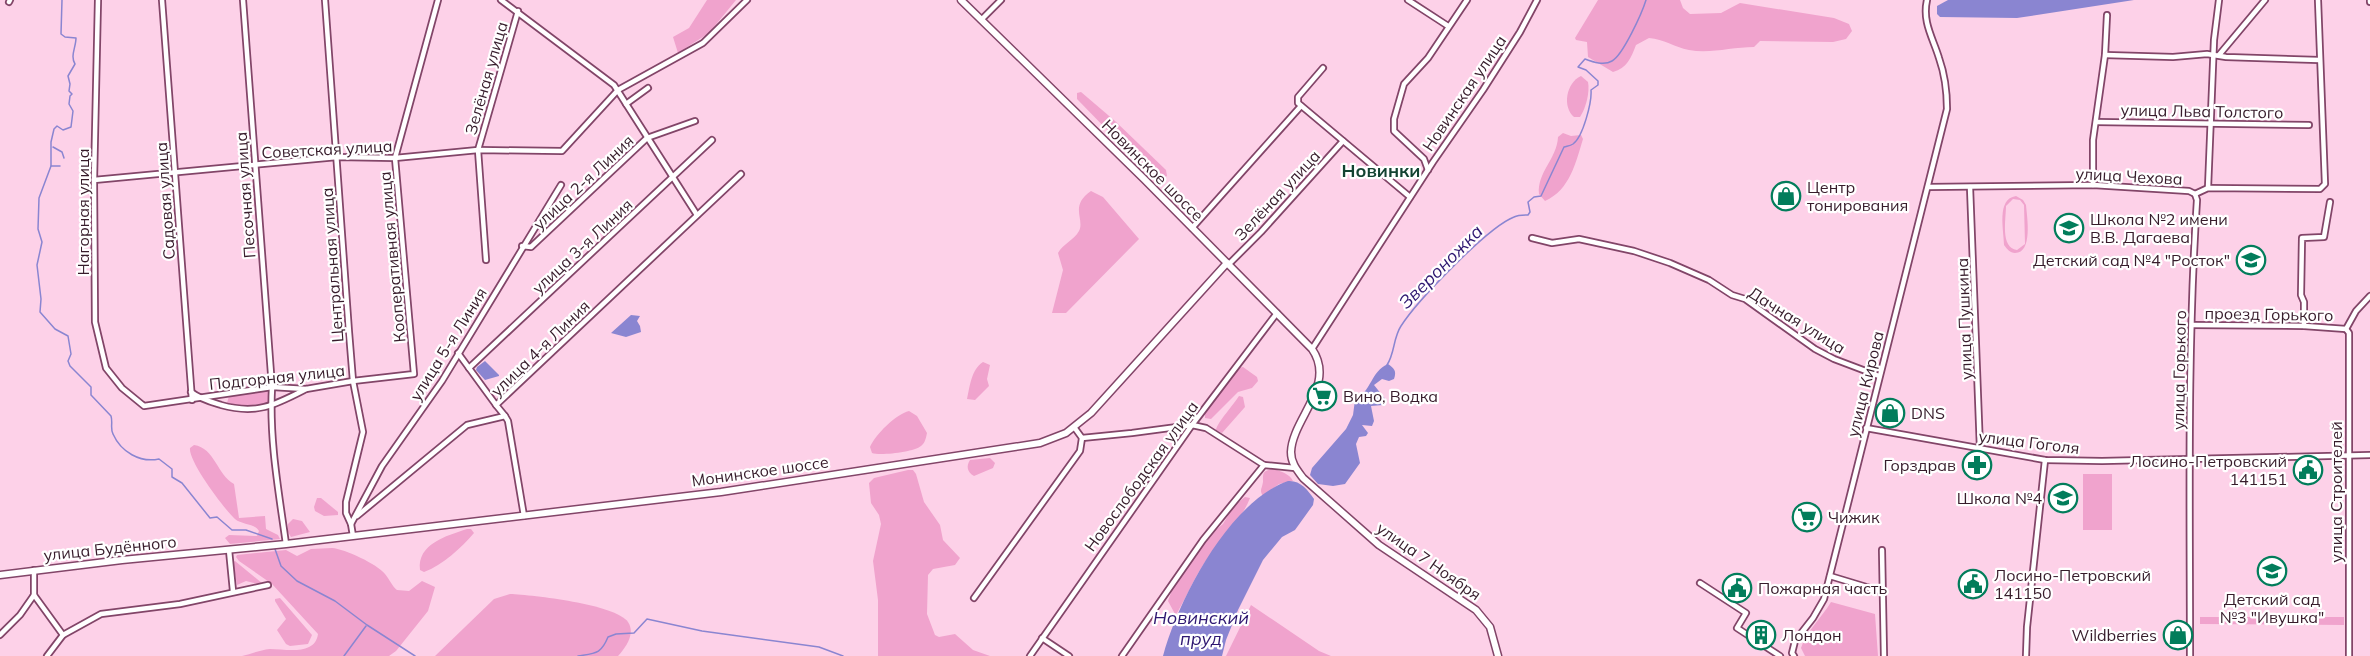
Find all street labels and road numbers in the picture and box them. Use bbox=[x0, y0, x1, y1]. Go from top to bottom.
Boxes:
street label: Зелёная улица bbox=[460, 19, 512, 137]
street label: Новинская улица bbox=[1418, 31, 1510, 155]
street label: улица Льва Толстого bbox=[2121, 100, 2283, 122]
street label: Новинское шоссе bbox=[1098, 115, 1208, 225]
street label: улица 2-я Линия bbox=[529, 130, 637, 234]
street label: Песочная улица bbox=[231, 131, 259, 259]
street label: Советская улица bbox=[261, 136, 393, 162]
street label: Садовая улица bbox=[151, 142, 179, 260]
street label: Зелёная улица bbox=[1230, 146, 1324, 244]
street label: Нагорная улица bbox=[73, 148, 93, 276]
street label: улица Чехова bbox=[2075, 163, 2183, 189]
street label: Кооперативная улица bbox=[375, 171, 409, 343]
street label: Центральная улица bbox=[317, 187, 347, 343]
street label: улица 3-я Линия bbox=[528, 194, 636, 298]
street label: улица Пушкина bbox=[1952, 258, 1976, 380]
street label: Дачная улица bbox=[1745, 282, 1849, 358]
street label: улица 5-я Линия bbox=[405, 284, 491, 404]
street label: улица 4-я Линия bbox=[486, 296, 594, 400]
street label: проезд Горького bbox=[2204, 303, 2334, 325]
street label: улица Горького bbox=[2168, 310, 2190, 430]
street label: улица Кирова bbox=[1842, 329, 1888, 439]
street label: Подгорная улица bbox=[208, 360, 346, 394]
street label: Новослободская улица bbox=[1080, 397, 1202, 555]
street label: улица Строителей bbox=[2326, 421, 2346, 563]
street label: улица Гоголя bbox=[1977, 426, 2081, 458]
street label: Монинское шоссе bbox=[690, 451, 830, 491]
street label: улица 7 Ноября bbox=[1373, 518, 1485, 604]
street label: улица Будённого bbox=[43, 531, 177, 565]

